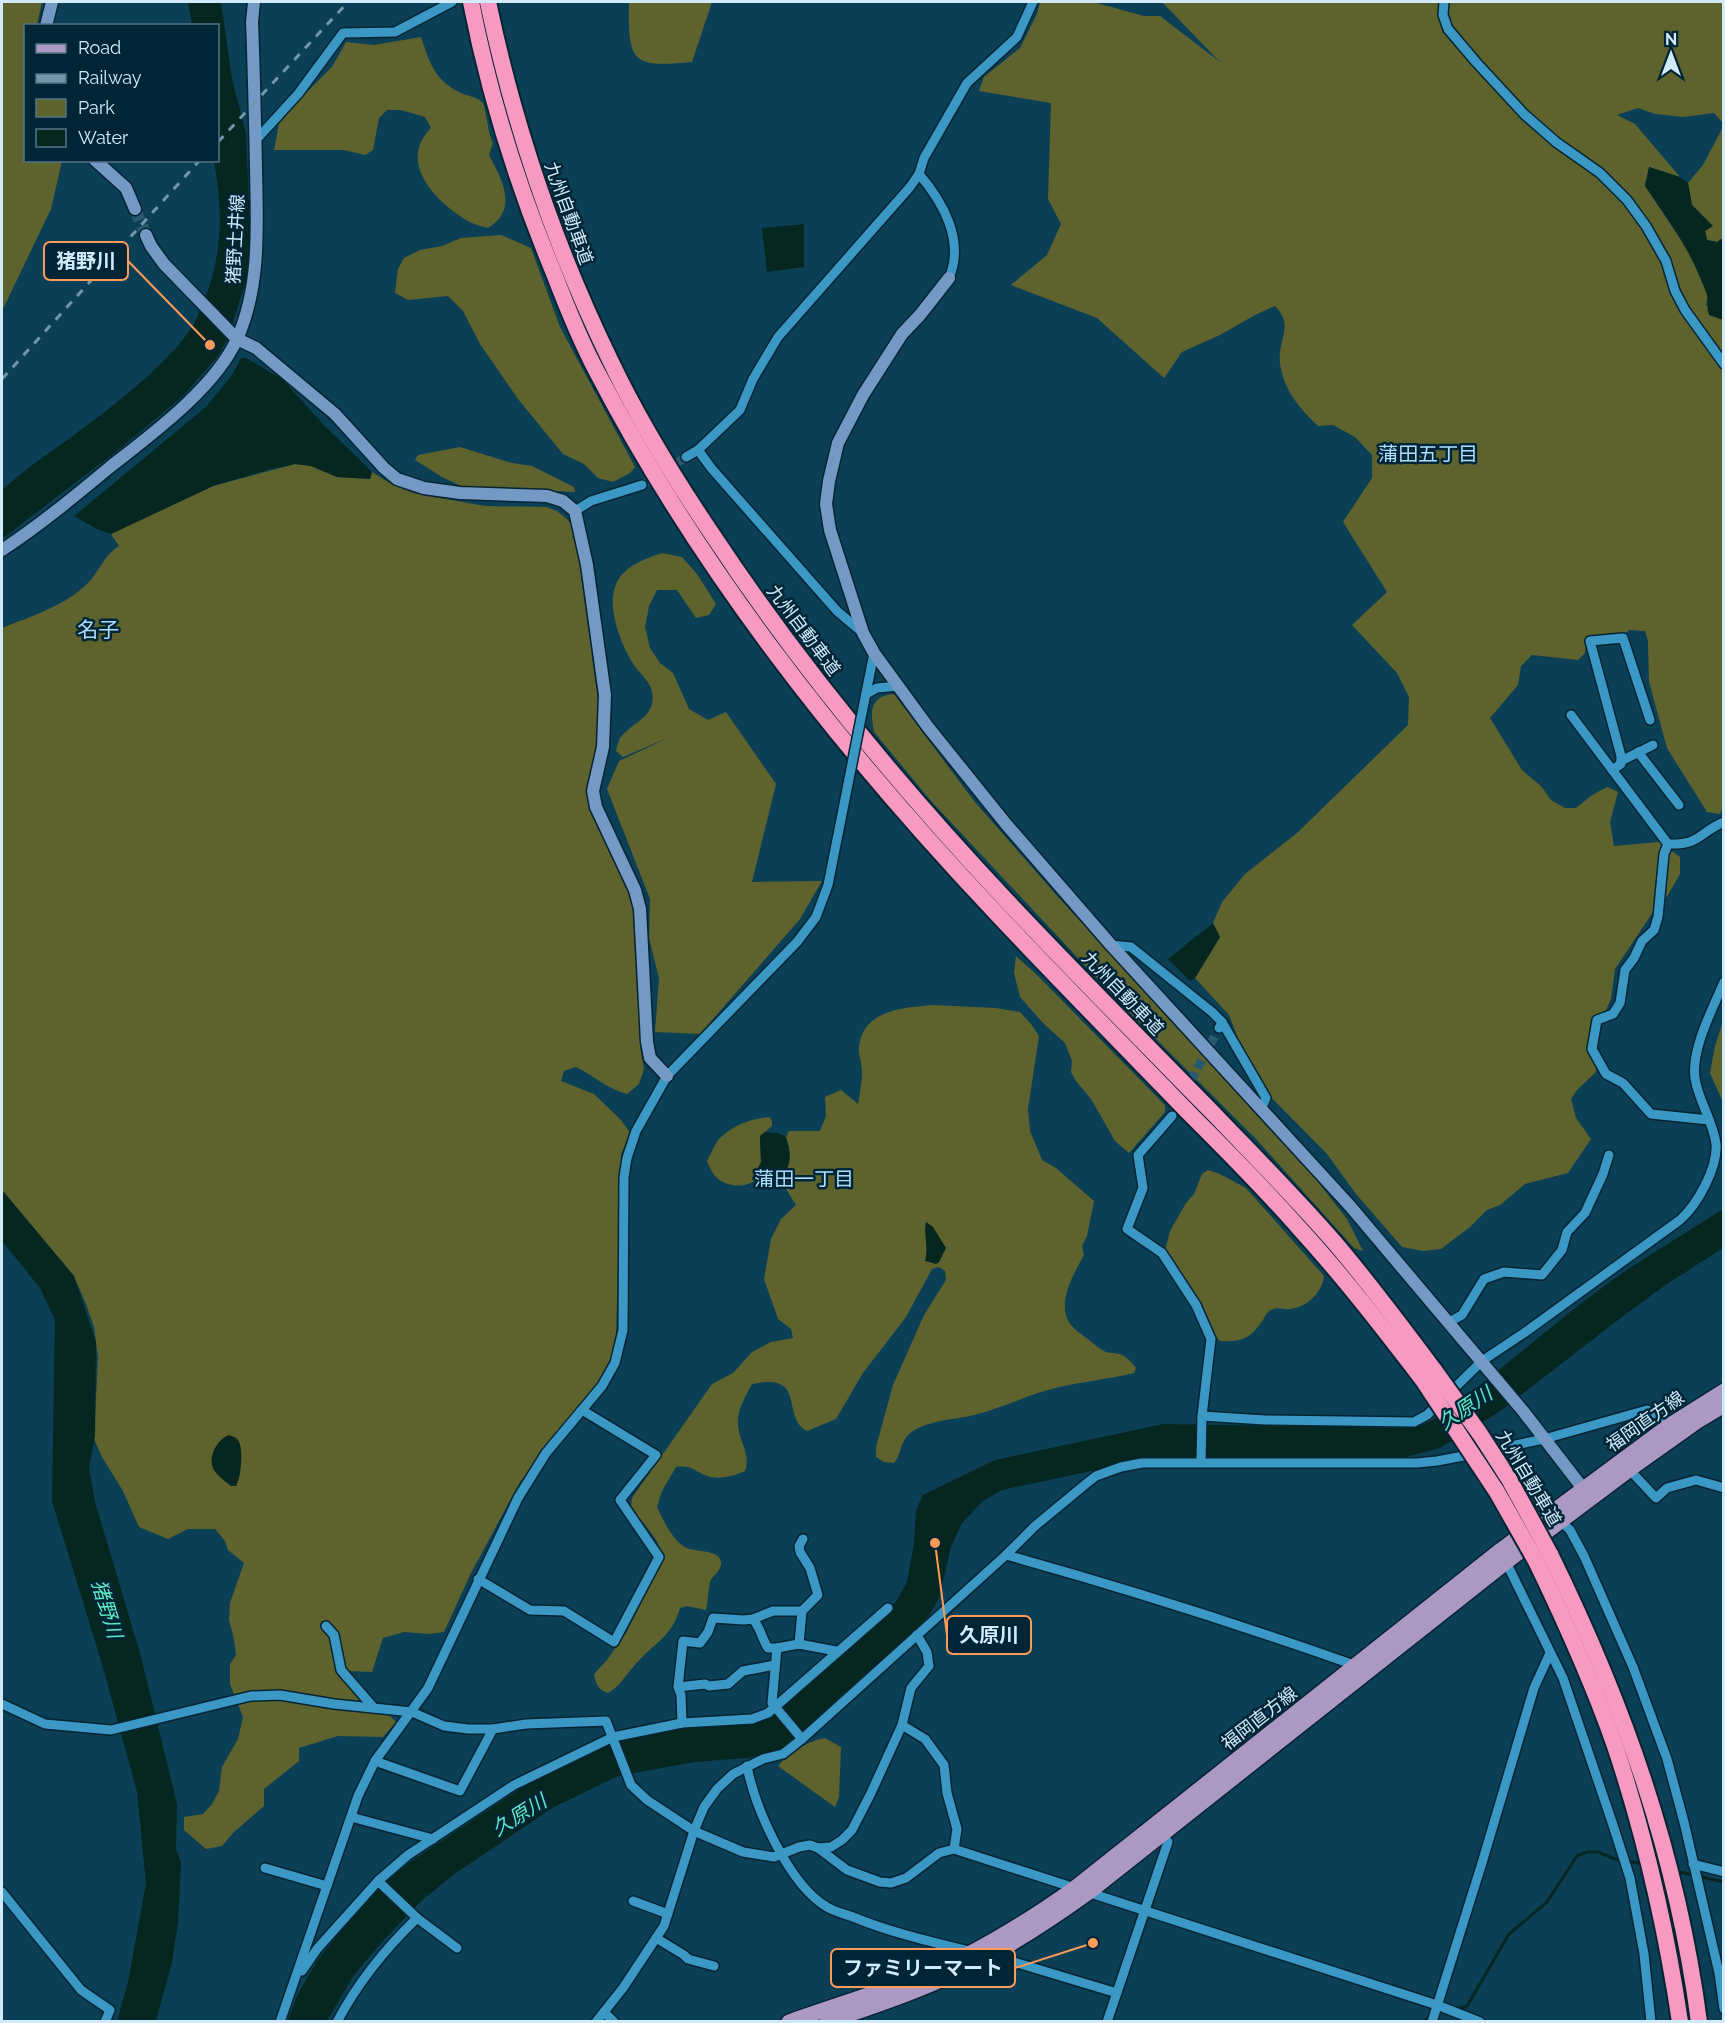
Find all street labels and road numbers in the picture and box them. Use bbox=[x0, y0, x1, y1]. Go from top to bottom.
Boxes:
street label: 九州自動車道 bbox=[541, 159, 597, 267]
street label: 猪野土井線 bbox=[222, 194, 248, 284]
street label: 九州自動車道 bbox=[763, 581, 845, 679]
street label: 九州自動車道 bbox=[1078, 947, 1168, 1039]
street label: 福岡直方線 bbox=[1602, 1387, 1688, 1455]
street label: 九州自動車道 bbox=[1492, 1426, 1566, 1530]
street label: 福岡直方線 bbox=[1217, 1682, 1301, 1754]

